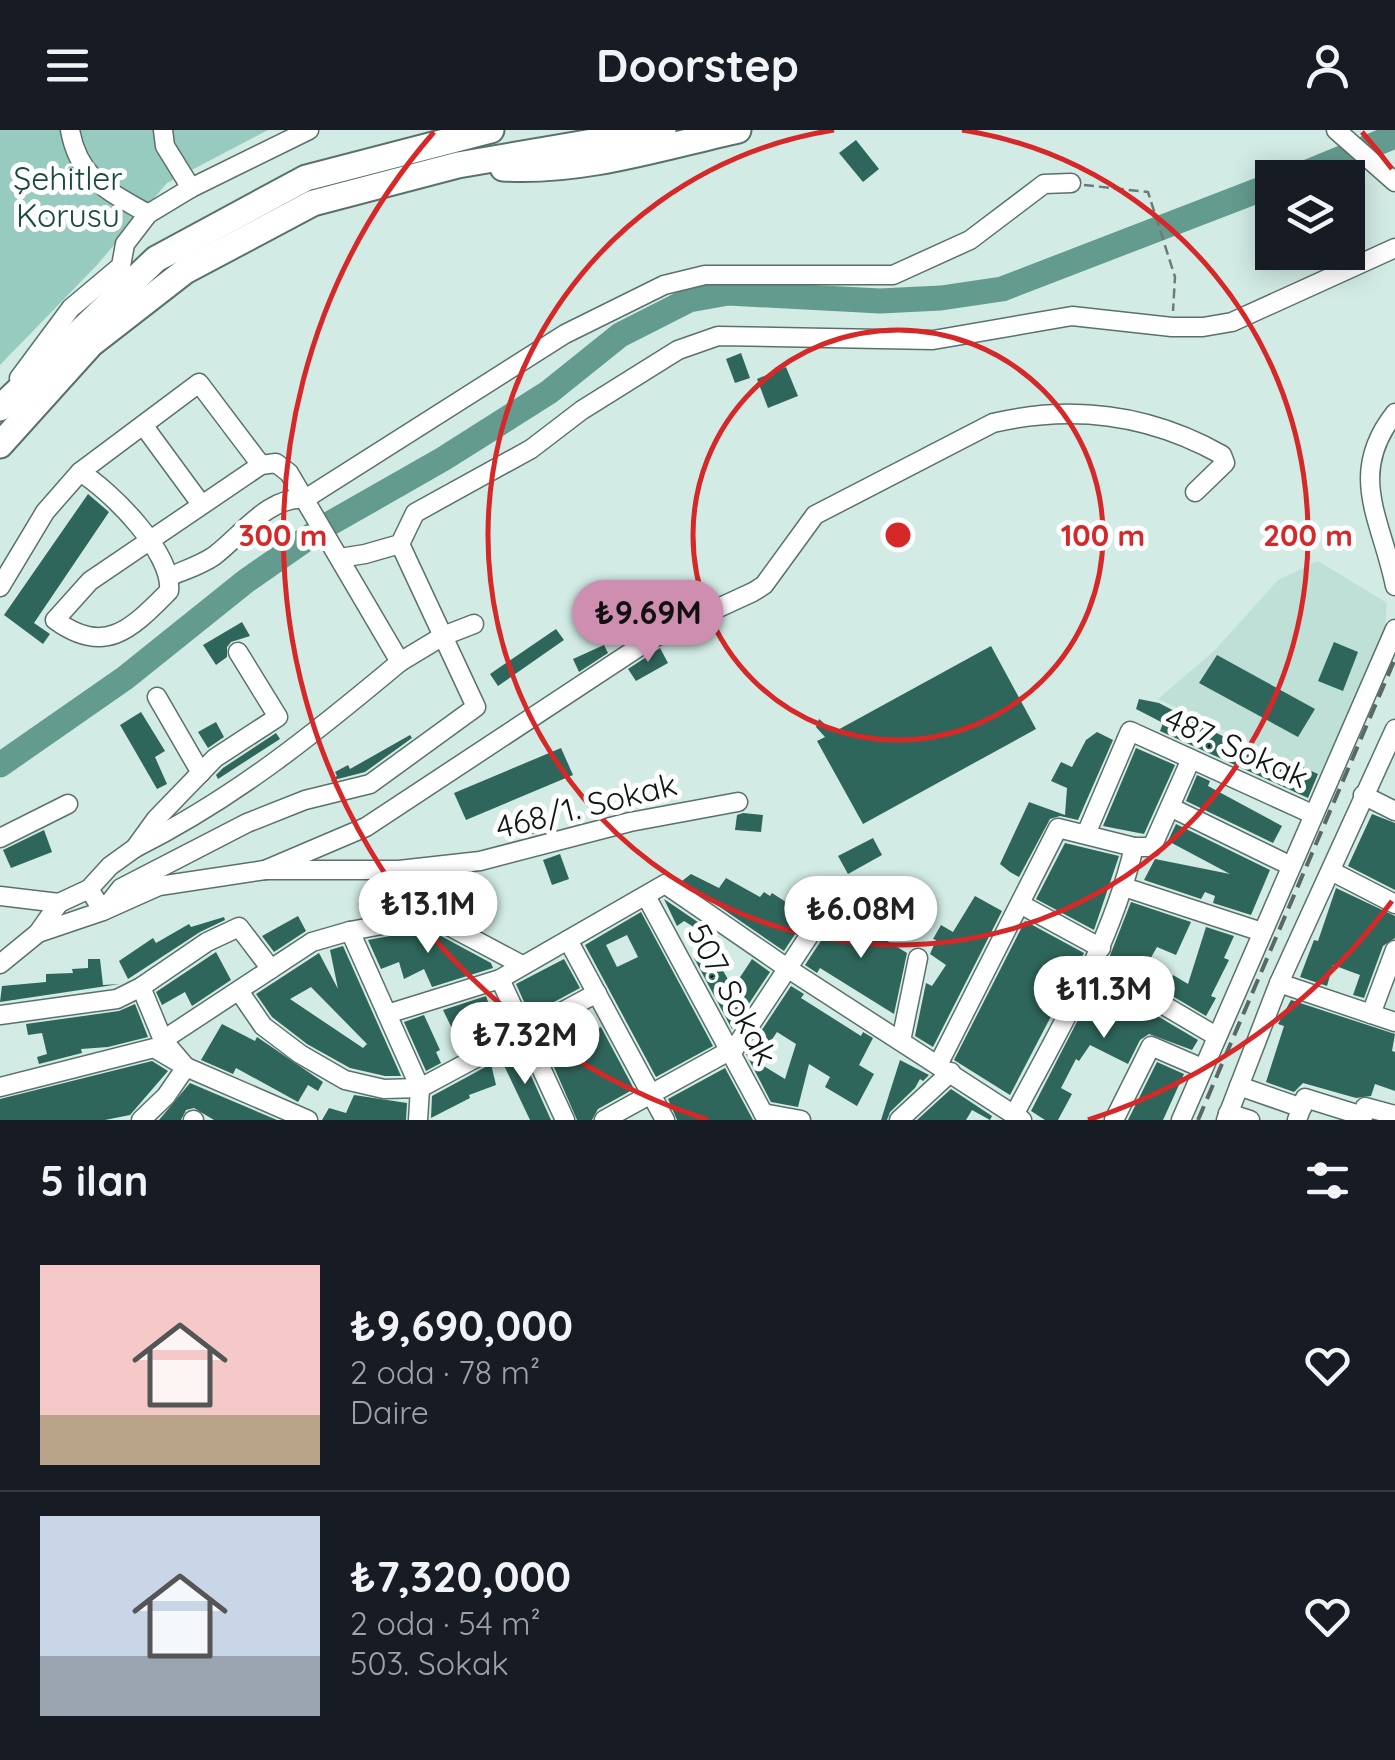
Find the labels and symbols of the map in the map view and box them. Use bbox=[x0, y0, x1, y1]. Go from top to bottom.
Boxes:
park label: Şehitler Korusu bbox=[13, 158, 123, 235]
text: 300 m bbox=[238, 516, 328, 554]
text: 100 m bbox=[1061, 516, 1145, 554]
text: 200 m bbox=[1263, 516, 1353, 554]
centre of rings bbox=[880, 517, 916, 553]
pin: ₺9.69M bbox=[567, 580, 729, 665]
street label: 487. Sokak bbox=[1159, 698, 1315, 796]
street label: 468/1. Sokak bbox=[491, 763, 681, 847]
pin: ₺13.1M bbox=[347, 871, 509, 956]
pin: ₺6.08M bbox=[780, 876, 942, 961]
street label: 507. Sokak bbox=[679, 916, 787, 1072]
pin: ₺11.3M bbox=[1023, 956, 1185, 1041]
pin: ₺7.32M bbox=[444, 1002, 606, 1087]

